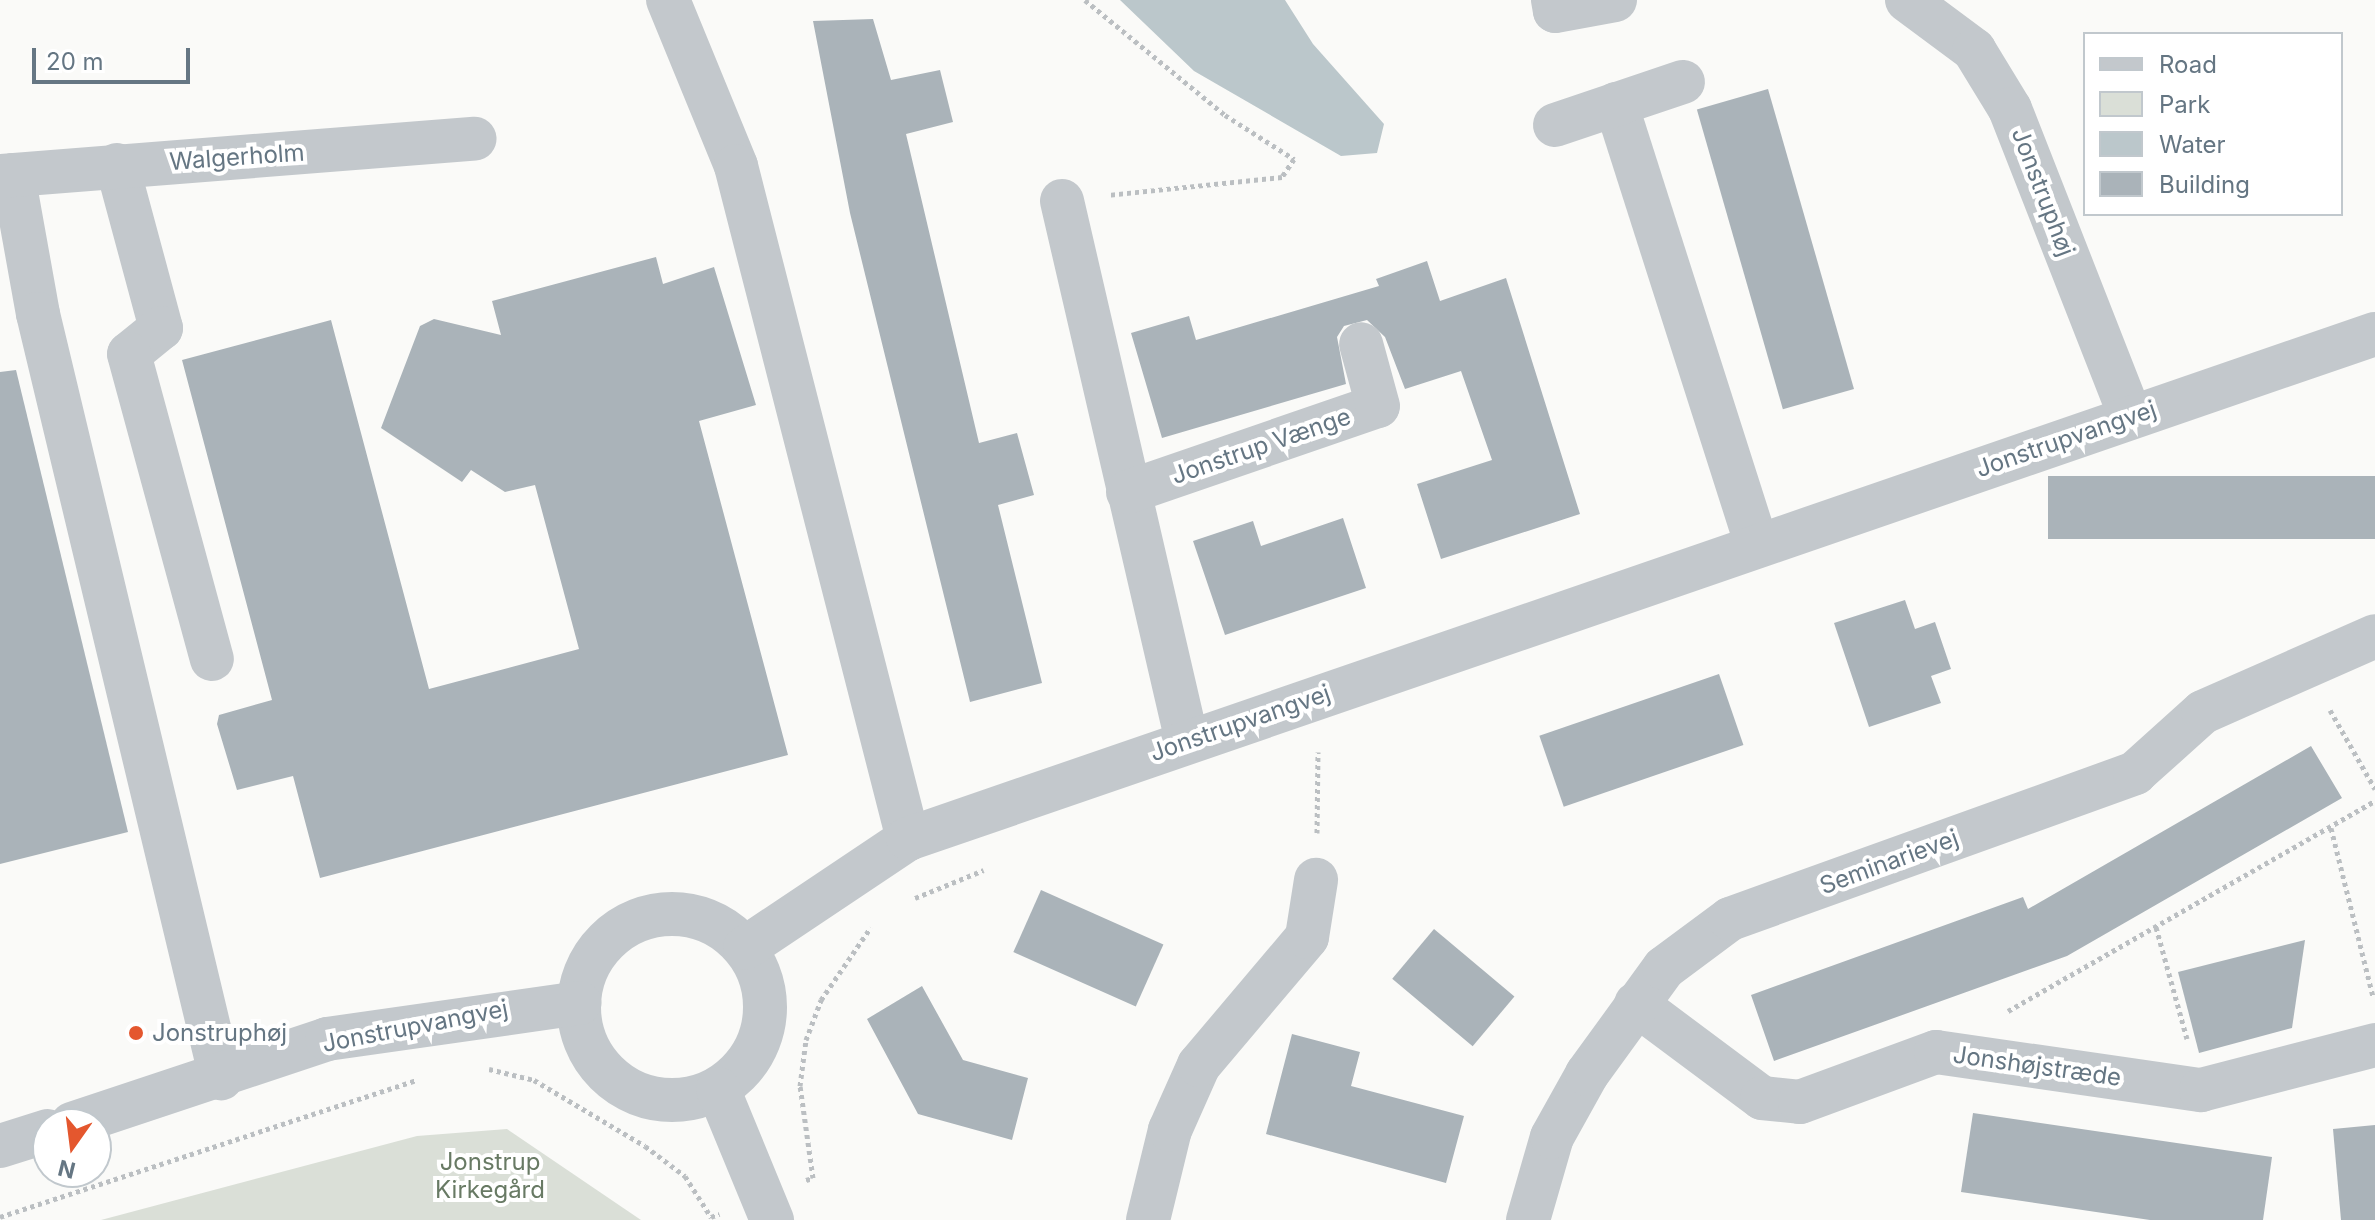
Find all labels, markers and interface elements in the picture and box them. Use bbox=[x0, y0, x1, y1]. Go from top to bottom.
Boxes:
scale bar bbox=[36, 32, 194, 82]
legend bbox=[2083, 32, 2343, 216]
text: 20 m bbox=[46, 47, 104, 76]
text: Road bbox=[2159, 50, 2217, 79]
text: Park bbox=[2159, 90, 2210, 119]
street label: Jonstruphøj bbox=[2005, 124, 2081, 260]
text: Water bbox=[2159, 130, 2226, 159]
street label: Walgerholm bbox=[169, 138, 305, 176]
text: Building bbox=[2159, 170, 2250, 199]
street label: Jonstrupvangvej bbox=[1972, 395, 2160, 483]
street label: Jonstrup Vænge bbox=[1168, 402, 1354, 490]
street label: Jonstrupvangvej bbox=[1146, 679, 1334, 767]
street label: Seminarievej bbox=[1816, 824, 1962, 900]
street label: Jonstrupvangvej bbox=[320, 994, 510, 1058]
place label: Jonstruphøj bbox=[152, 1019, 287, 1047]
marker: Jonstruphøj bbox=[127, 1024, 145, 1042]
street label: Jonshøjstræde bbox=[1951, 1040, 2123, 1092]
north arrow bbox=[32, 1108, 112, 1188]
park label: Jonstrup Kirkegård bbox=[435, 1148, 545, 1204]
text: N bbox=[55, 1155, 78, 1184]

